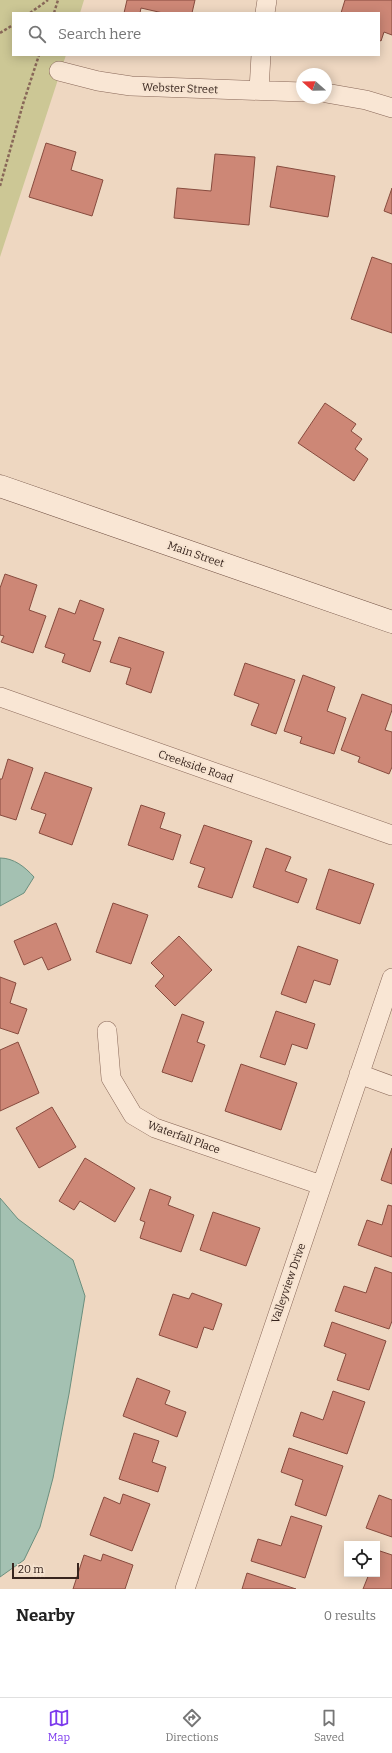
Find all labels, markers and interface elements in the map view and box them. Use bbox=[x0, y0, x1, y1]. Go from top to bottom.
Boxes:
search box bbox=[12, 12, 380, 56]
icon: search bbox=[26, 23, 48, 45]
text: Search here bbox=[58, 25, 141, 43]
north arrow bbox=[296, 68, 332, 104]
street label: Webster Street bbox=[142, 81, 218, 96]
street label: Main Street bbox=[166, 539, 226, 570]
street label: Creekside Road bbox=[157, 748, 235, 786]
street label: Waterfall Place bbox=[146, 1118, 222, 1157]
street label: Valleyview Drive bbox=[269, 1241, 308, 1325]
map controls bbox=[344, 1541, 380, 1577]
button: locate bbox=[344, 1541, 380, 1577]
scale bar bbox=[12, 1561, 79, 1580]
text: 20 m bbox=[18, 1563, 44, 1576]
text: Nearby bbox=[16, 1605, 75, 1626]
text: 0 results bbox=[324, 1608, 376, 1623]
tab: Map bbox=[48, 1707, 70, 1744]
tab: Directions bbox=[166, 1707, 218, 1744]
tab: Saved bbox=[314, 1707, 344, 1744]

